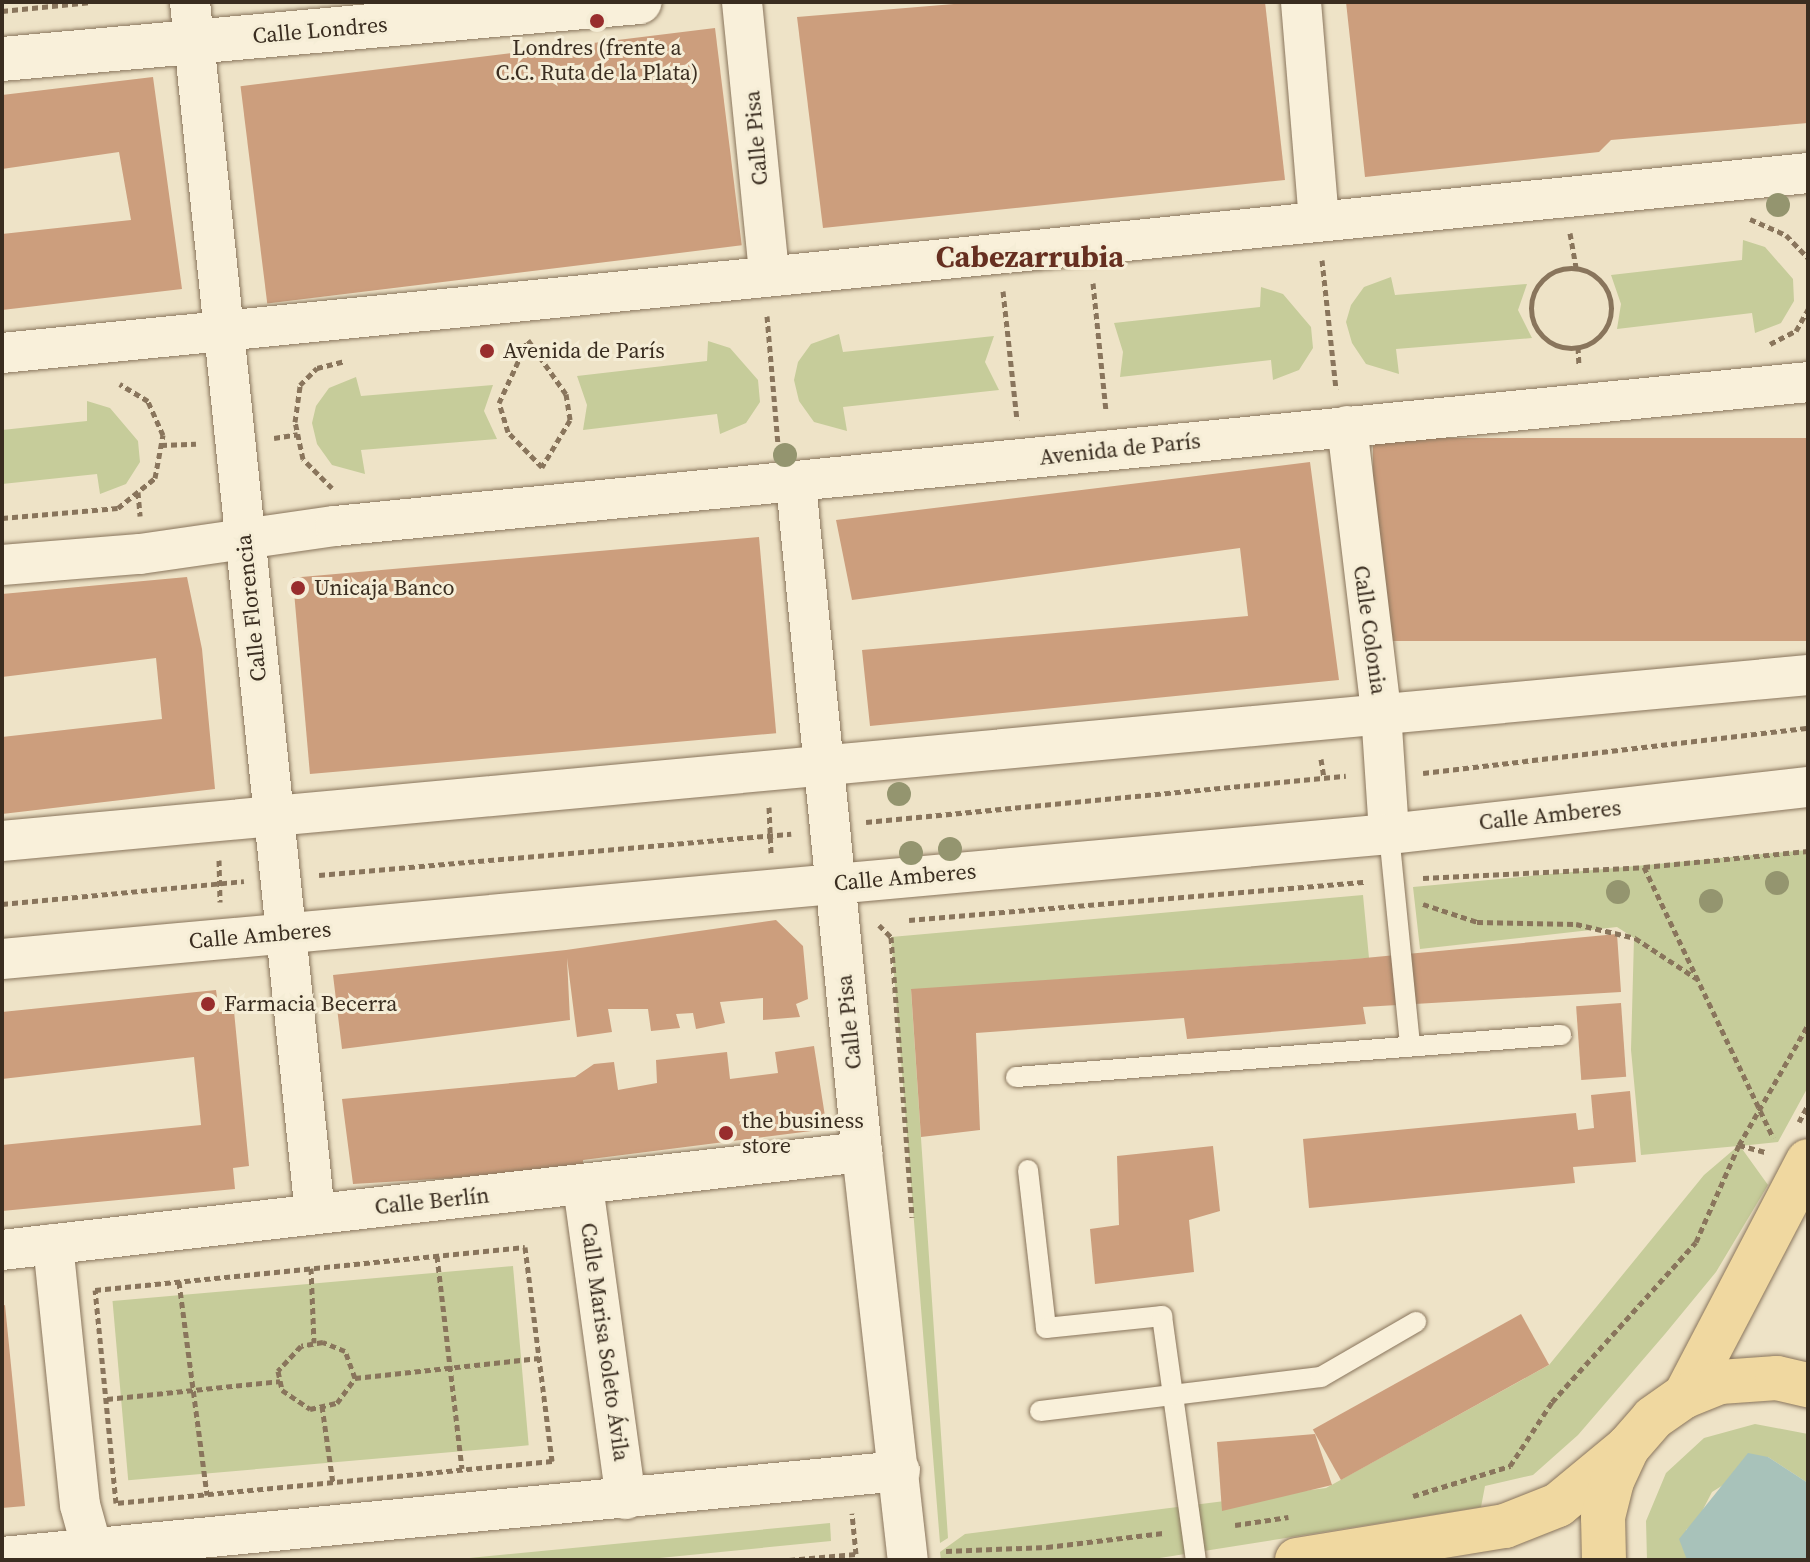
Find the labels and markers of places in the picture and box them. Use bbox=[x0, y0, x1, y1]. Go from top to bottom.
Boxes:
marker: Londres (frente a C.C. Ruta de la Plata) bbox=[588, 12, 606, 30]
place label: Londres (frente a C.C. Ruta de la Plata) bbox=[496, 34, 698, 86]
place label: Avenida de París bbox=[503, 338, 665, 364]
marker: Avenida de París bbox=[478, 342, 496, 360]
place label: Unicaja Banco bbox=[314, 575, 455, 601]
marker: Unicaja Banco bbox=[289, 579, 307, 597]
place label: Farmacia Becerra bbox=[224, 991, 397, 1017]
marker: Farmacia Becerra bbox=[199, 995, 217, 1013]
place label: the business store bbox=[742, 1107, 864, 1158]
marker: the business store bbox=[717, 1124, 735, 1142]

